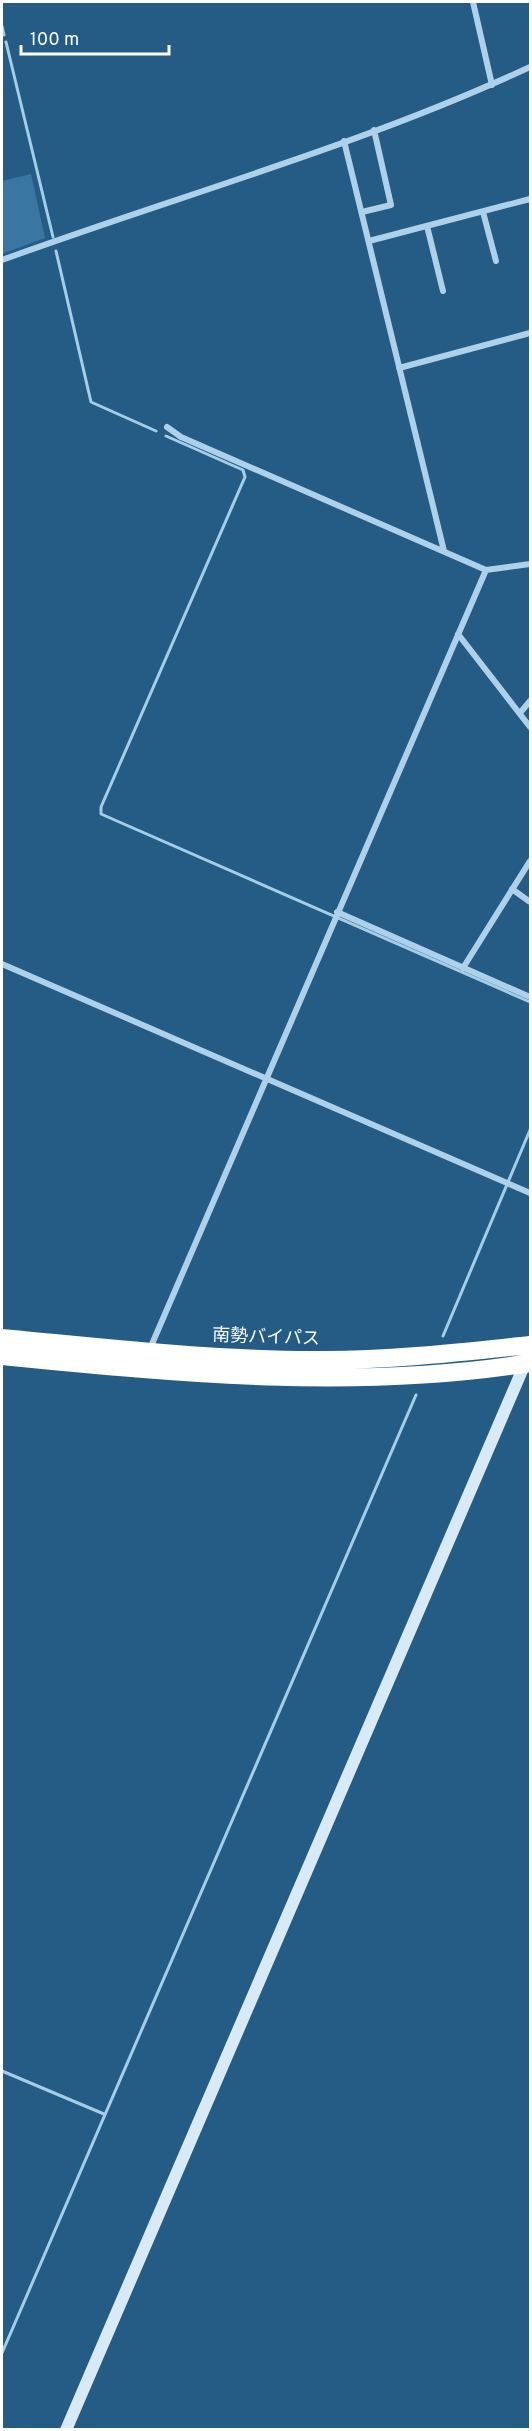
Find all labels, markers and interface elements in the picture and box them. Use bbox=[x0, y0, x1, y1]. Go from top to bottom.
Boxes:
scale bar bbox=[21, 18, 170, 56]
text: 100 m bbox=[30, 29, 79, 52]
street label: 南勢バイパス bbox=[212, 1325, 320, 1351]

